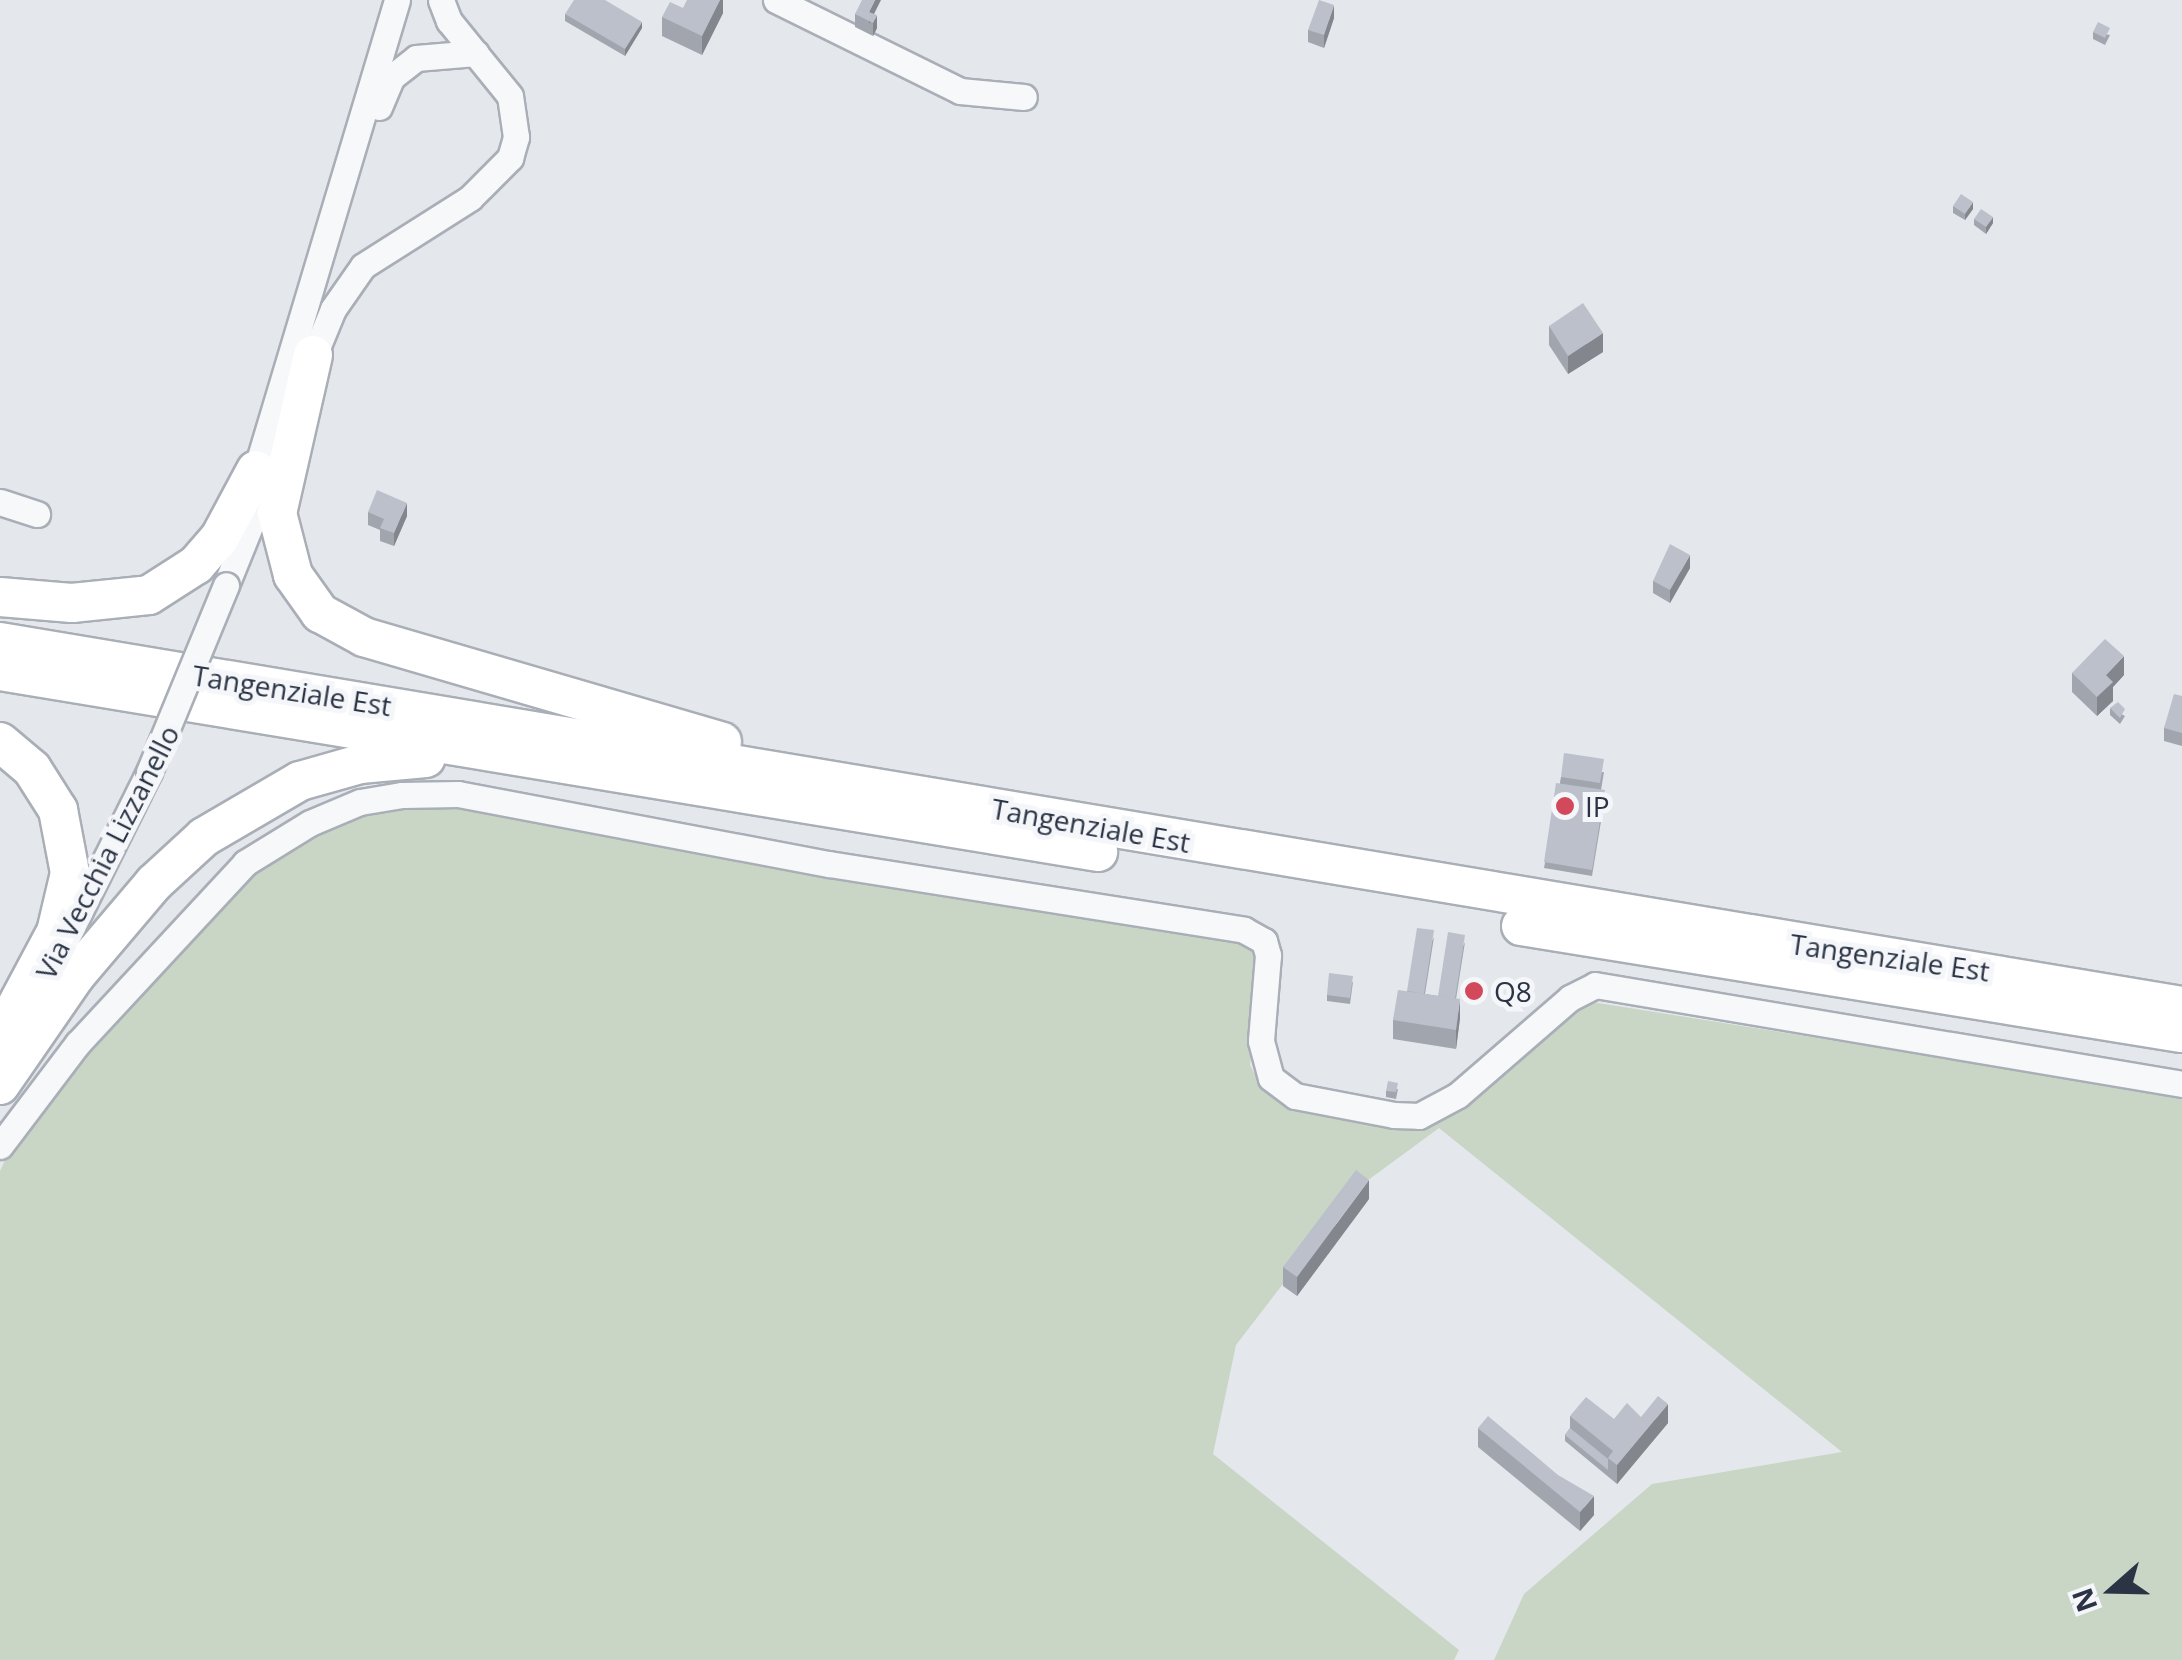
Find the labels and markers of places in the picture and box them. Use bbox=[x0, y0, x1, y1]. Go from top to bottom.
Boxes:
place label: IP bbox=[1585, 789, 1610, 823]
marker: IP bbox=[1554, 795, 1576, 817]
place label: Q8 bbox=[1494, 974, 1532, 1008]
marker: Q8 bbox=[1463, 980, 1485, 1002]

